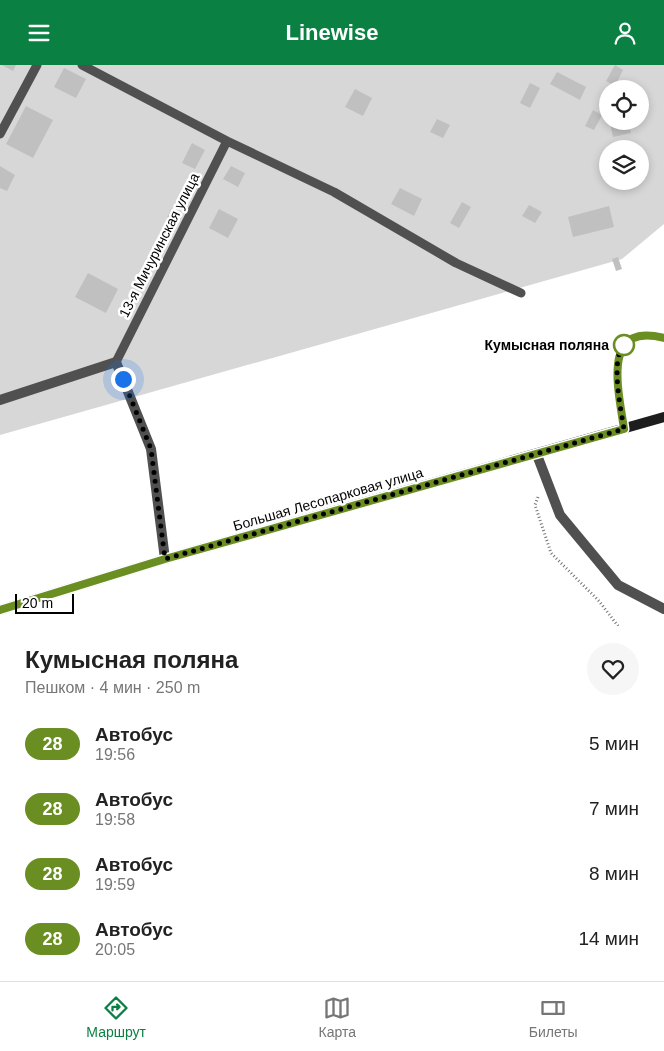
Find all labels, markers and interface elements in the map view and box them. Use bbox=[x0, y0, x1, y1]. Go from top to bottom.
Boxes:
icon: menu bbox=[25, 19, 53, 47]
icon: person bbox=[611, 19, 639, 47]
text: Linewise bbox=[286, 20, 378, 45]
map controls bbox=[599, 80, 649, 190]
button: locate bbox=[599, 80, 649, 130]
button: layers bbox=[599, 140, 649, 190]
street label: 13-я Мичуринская улица bbox=[116, 170, 203, 320]
marker: Кумысная поляна bbox=[613, 334, 635, 356]
place label: Кумысная поляна bbox=[484, 337, 609, 353]
your location bbox=[111, 367, 136, 392]
street label: Большая Лесопарковая улица bbox=[231, 464, 425, 534]
scale bar bbox=[15, 591, 74, 614]
text: 20 m bbox=[22, 595, 53, 611]
button: heart bbox=[587, 643, 639, 695]
text: Кумысная поляна bbox=[25, 646, 238, 673]
text: Пешком · 4 мин · 250 m bbox=[25, 679, 200, 696]
text: Автобус bbox=[95, 724, 173, 745]
text: 5 мин bbox=[589, 733, 639, 754]
text: 28 bbox=[42, 734, 63, 754]
text: 19:56 bbox=[95, 746, 135, 763]
text: Автобус bbox=[95, 789, 173, 810]
text: 7 мин bbox=[589, 798, 639, 819]
text: 28 bbox=[42, 799, 63, 819]
text: 19:58 bbox=[95, 811, 135, 828]
text: Автобус bbox=[95, 854, 173, 875]
text: 8 мин bbox=[589, 863, 639, 884]
text: 28 bbox=[42, 864, 63, 884]
text: 19:59 bbox=[95, 876, 135, 893]
text: Автобус bbox=[95, 919, 173, 940]
text: 14 мин bbox=[578, 928, 639, 949]
text: 28 bbox=[42, 929, 63, 949]
text: 20:05 bbox=[95, 941, 135, 958]
tab: Маршрут bbox=[86, 994, 146, 1040]
tab: Карта bbox=[319, 994, 356, 1040]
tab: Билеты bbox=[529, 994, 578, 1040]

